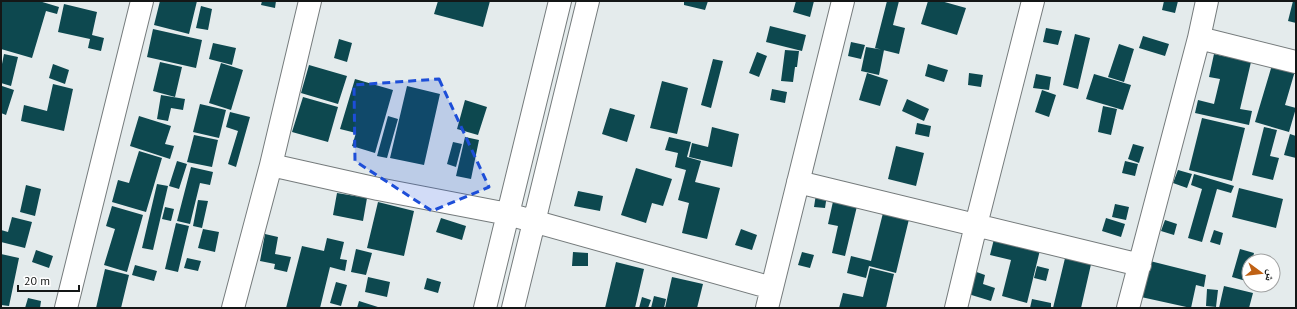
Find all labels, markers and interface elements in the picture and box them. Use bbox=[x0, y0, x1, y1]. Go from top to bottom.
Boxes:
north arrow bbox=[1241, 253, 1281, 293]
scale bar bbox=[18, 267, 79, 293]
text: ش bbox=[1261, 268, 1279, 283]
text: 20 m bbox=[24, 273, 50, 288]

